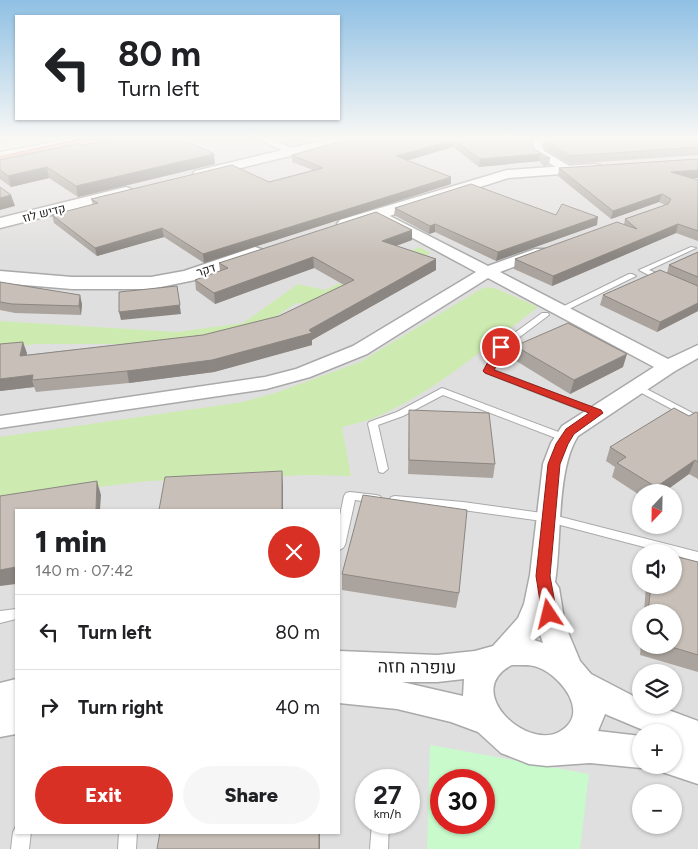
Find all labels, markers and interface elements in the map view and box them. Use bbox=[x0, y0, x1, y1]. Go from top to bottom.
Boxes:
text: 80 m bbox=[118, 33, 201, 75]
icon: left bbox=[35, 35, 100, 100]
text: Turn left bbox=[118, 75, 200, 102]
street label: קדיש לוז bbox=[21, 201, 67, 225]
street label: דקר bbox=[195, 260, 217, 280]
pin bbox=[480, 326, 522, 368]
icon: arrive bbox=[487, 333, 515, 361]
north arrow bbox=[632, 484, 682, 534]
map controls bbox=[632, 484, 682, 834]
text: 1 min bbox=[35, 523, 107, 560]
button: close bbox=[268, 526, 320, 578]
button: sound bbox=[632, 544, 682, 594]
text: 140 m · 07:42 bbox=[35, 561, 133, 580]
position arrow bbox=[522, 587, 574, 639]
button: search bbox=[632, 604, 682, 654]
icon: left bbox=[35, 618, 63, 646]
text: Turn left bbox=[78, 621, 152, 644]
text: 80 m bbox=[275, 621, 320, 644]
street label: עופרה חזה bbox=[377, 655, 457, 679]
button: layers bbox=[632, 664, 682, 714]
icon: right bbox=[35, 693, 63, 721]
text: Turn right bbox=[78, 696, 164, 719]
text: 40 m bbox=[275, 696, 320, 719]
button: + bbox=[632, 724, 682, 774]
button: Exit bbox=[35, 766, 173, 824]
button: Share bbox=[183, 766, 320, 824]
speed limit sign: 30 bbox=[430, 769, 495, 834]
text: 27 bbox=[373, 780, 402, 810]
button: − bbox=[632, 784, 682, 834]
text: km/h bbox=[374, 807, 401, 821]

